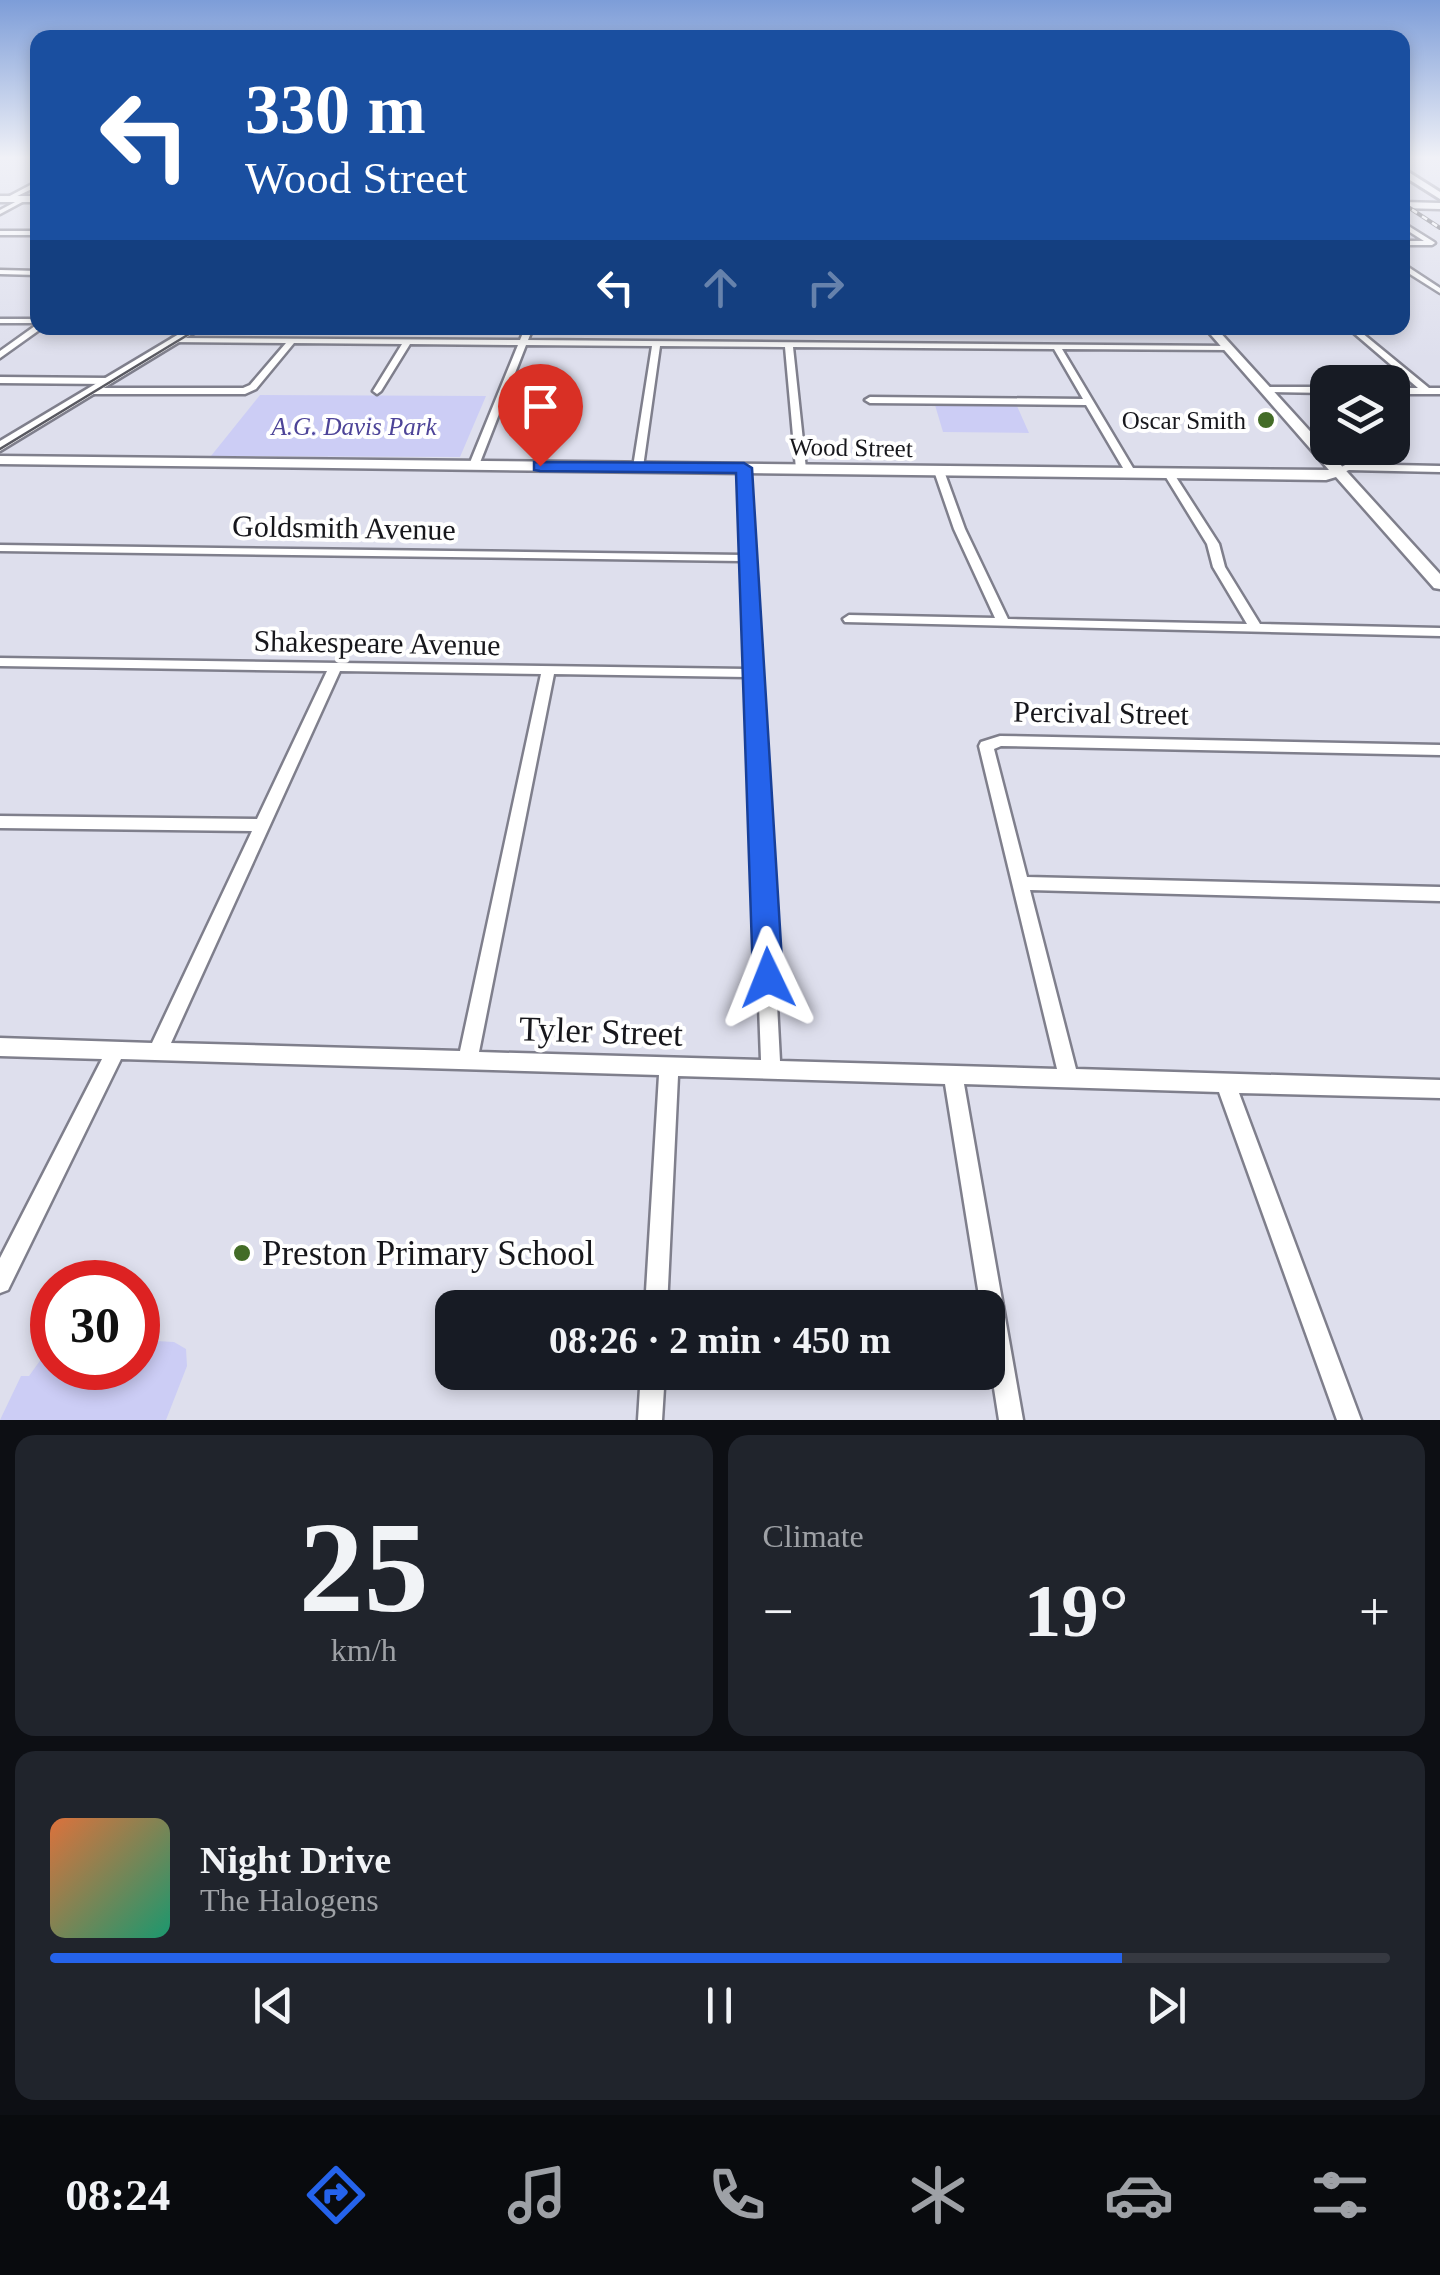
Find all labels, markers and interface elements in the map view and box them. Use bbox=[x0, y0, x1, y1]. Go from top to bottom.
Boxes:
icon: left bbox=[80, 70, 210, 200]
text: 330 m bbox=[245, 71, 426, 148]
text: Wood Street bbox=[245, 153, 468, 203]
icon: left bbox=[588, 260, 643, 315]
icon: ahead bbox=[693, 260, 748, 315]
icon: right bbox=[798, 260, 853, 315]
pin bbox=[498, 364, 583, 467]
map controls bbox=[1310, 365, 1410, 465]
button: layers bbox=[1310, 365, 1410, 465]
icon: arrive bbox=[513, 379, 568, 434]
place label: Oscar Smith bbox=[1122, 407, 1246, 434]
marker: Oscar Smith bbox=[1255, 409, 1277, 431]
park label: A.G. Davis Park bbox=[269, 413, 438, 440]
street label: Wood Street bbox=[789, 433, 913, 462]
street label: Goldsmith Avenue bbox=[232, 509, 456, 546]
street label: Shakespeare Avenue bbox=[253, 624, 501, 661]
street label: Percival Street bbox=[1013, 694, 1190, 731]
position arrow bbox=[716, 926, 820, 1030]
street label: Tyler Street bbox=[518, 1009, 684, 1054]
place label: Preston Primary School bbox=[262, 1234, 595, 1273]
marker: Preston Primary School bbox=[231, 1242, 253, 1264]
speed limit sign: 30 bbox=[30, 1260, 160, 1390]
text: 08:26 · 2 min · 450 m bbox=[549, 1319, 891, 1361]
text: 25 bbox=[299, 1495, 429, 1639]
text: Climate bbox=[763, 1518, 864, 1554]
text: 19° bbox=[1024, 1569, 1129, 1652]
text: − bbox=[763, 1581, 794, 1642]
text: + bbox=[1359, 1581, 1390, 1642]
text: km/h bbox=[331, 1632, 397, 1668]
text: Night Drive bbox=[200, 1839, 391, 1881]
text: The Halogens bbox=[200, 1882, 379, 1918]
icon: previous bbox=[246, 1978, 301, 2033]
icon: pause bbox=[692, 1978, 747, 2033]
icon: next bbox=[1139, 1978, 1194, 2033]
icon: directions bbox=[301, 2160, 371, 2230]
icon: music bbox=[502, 2160, 572, 2230]
icon: phone bbox=[702, 2160, 772, 2230]
icon: climate bbox=[903, 2160, 973, 2230]
icon: car bbox=[1104, 2160, 1174, 2230]
icon: filters bbox=[1305, 2160, 1375, 2230]
text: 08:24 bbox=[65, 2170, 170, 2220]

